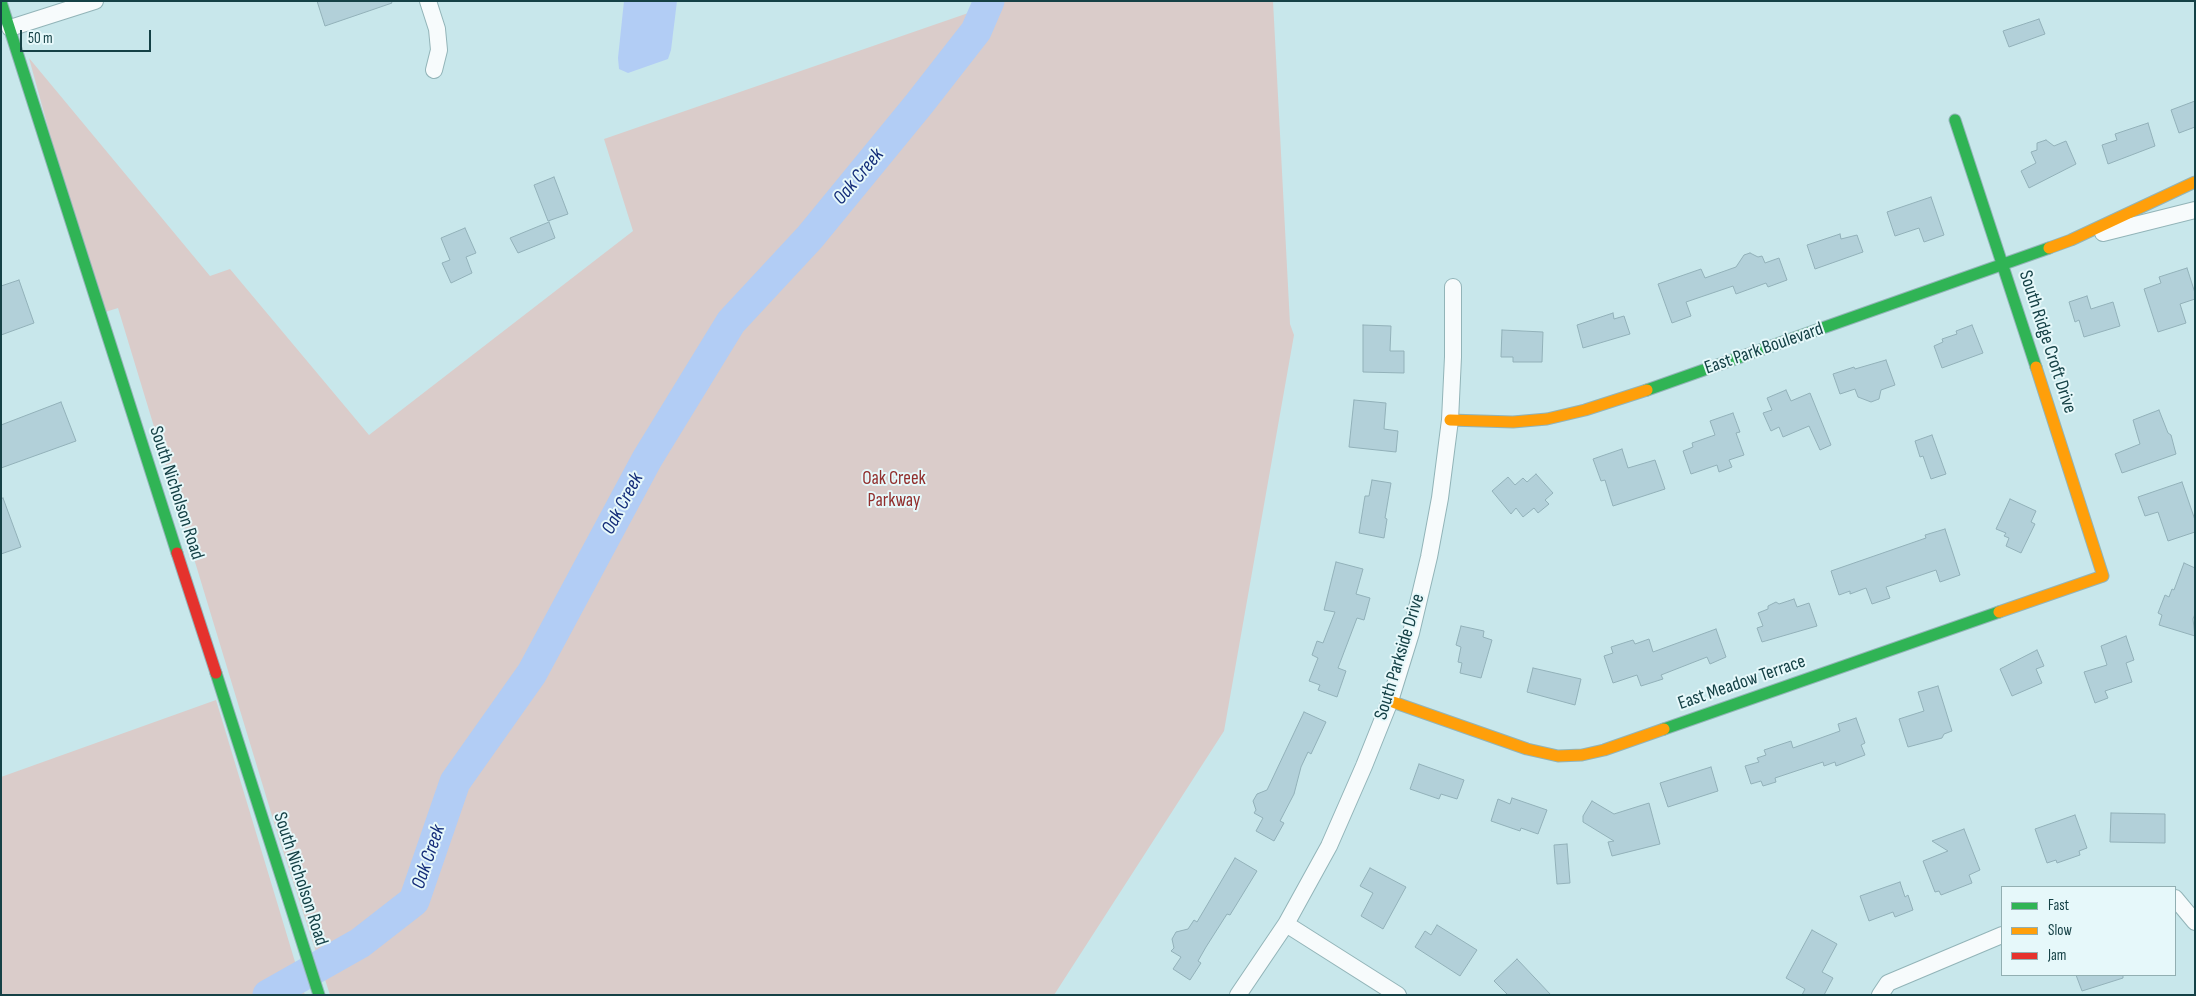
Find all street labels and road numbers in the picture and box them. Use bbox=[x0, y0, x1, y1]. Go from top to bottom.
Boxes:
street label: South Ridge Croft Drive bbox=[2013, 268, 2081, 416]
street label: East Park Boulevard bbox=[1702, 318, 1826, 380]
street label: South Nicholson Road bbox=[144, 423, 208, 563]
street label: South Parkside Drive bbox=[1370, 591, 1430, 723]
street label: East Meadow Terrace bbox=[1675, 651, 1809, 715]
street label: South Nicholson Road bbox=[268, 809, 332, 949]

